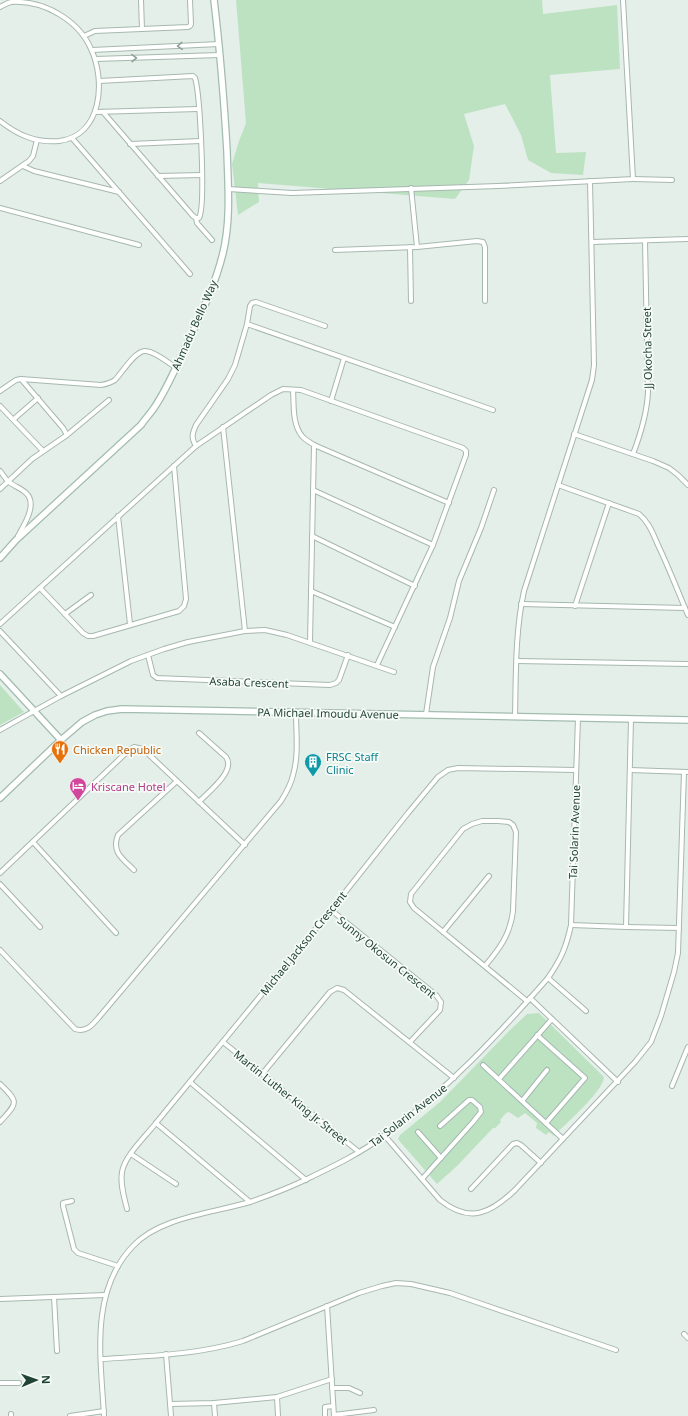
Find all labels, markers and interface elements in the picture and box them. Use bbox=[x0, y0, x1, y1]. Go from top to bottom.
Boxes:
one-way arrow bbox=[177, 42, 183, 51]
one-way arrow bbox=[131, 54, 137, 62]
street label: Ahmadu Bello Way bbox=[167, 277, 221, 372]
street label: JJ Okocha Street bbox=[639, 307, 655, 390]
street label: Asaba Crescent bbox=[209, 673, 289, 691]
street label: PA Michael Imoudu Avenue bbox=[257, 704, 399, 722]
restaurant icon: Chicken Republic bbox=[50, 739, 70, 764]
place label: Chicken Republic bbox=[73, 742, 161, 757]
place label: FRSC Staff Clinic bbox=[326, 749, 380, 777]
building icon: FRSC Staff Clinic bbox=[303, 752, 323, 777]
hotel icon: Kriscane Hotel bbox=[68, 776, 88, 801]
place label: Kriscane Hotel bbox=[91, 779, 166, 794]
street label: Tai Solarin Avenue bbox=[565, 785, 583, 879]
street label: Michael Jackson Crescent bbox=[256, 888, 350, 998]
street label: Sunny Okosun Crescent bbox=[335, 913, 439, 1001]
street label: Martin Luther King Jr. Street bbox=[231, 1046, 351, 1148]
street label: Tai Solarin Avenue bbox=[366, 1080, 450, 1150]
north arrow bbox=[16, 1360, 56, 1400]
text: N bbox=[39, 1375, 54, 1384]

